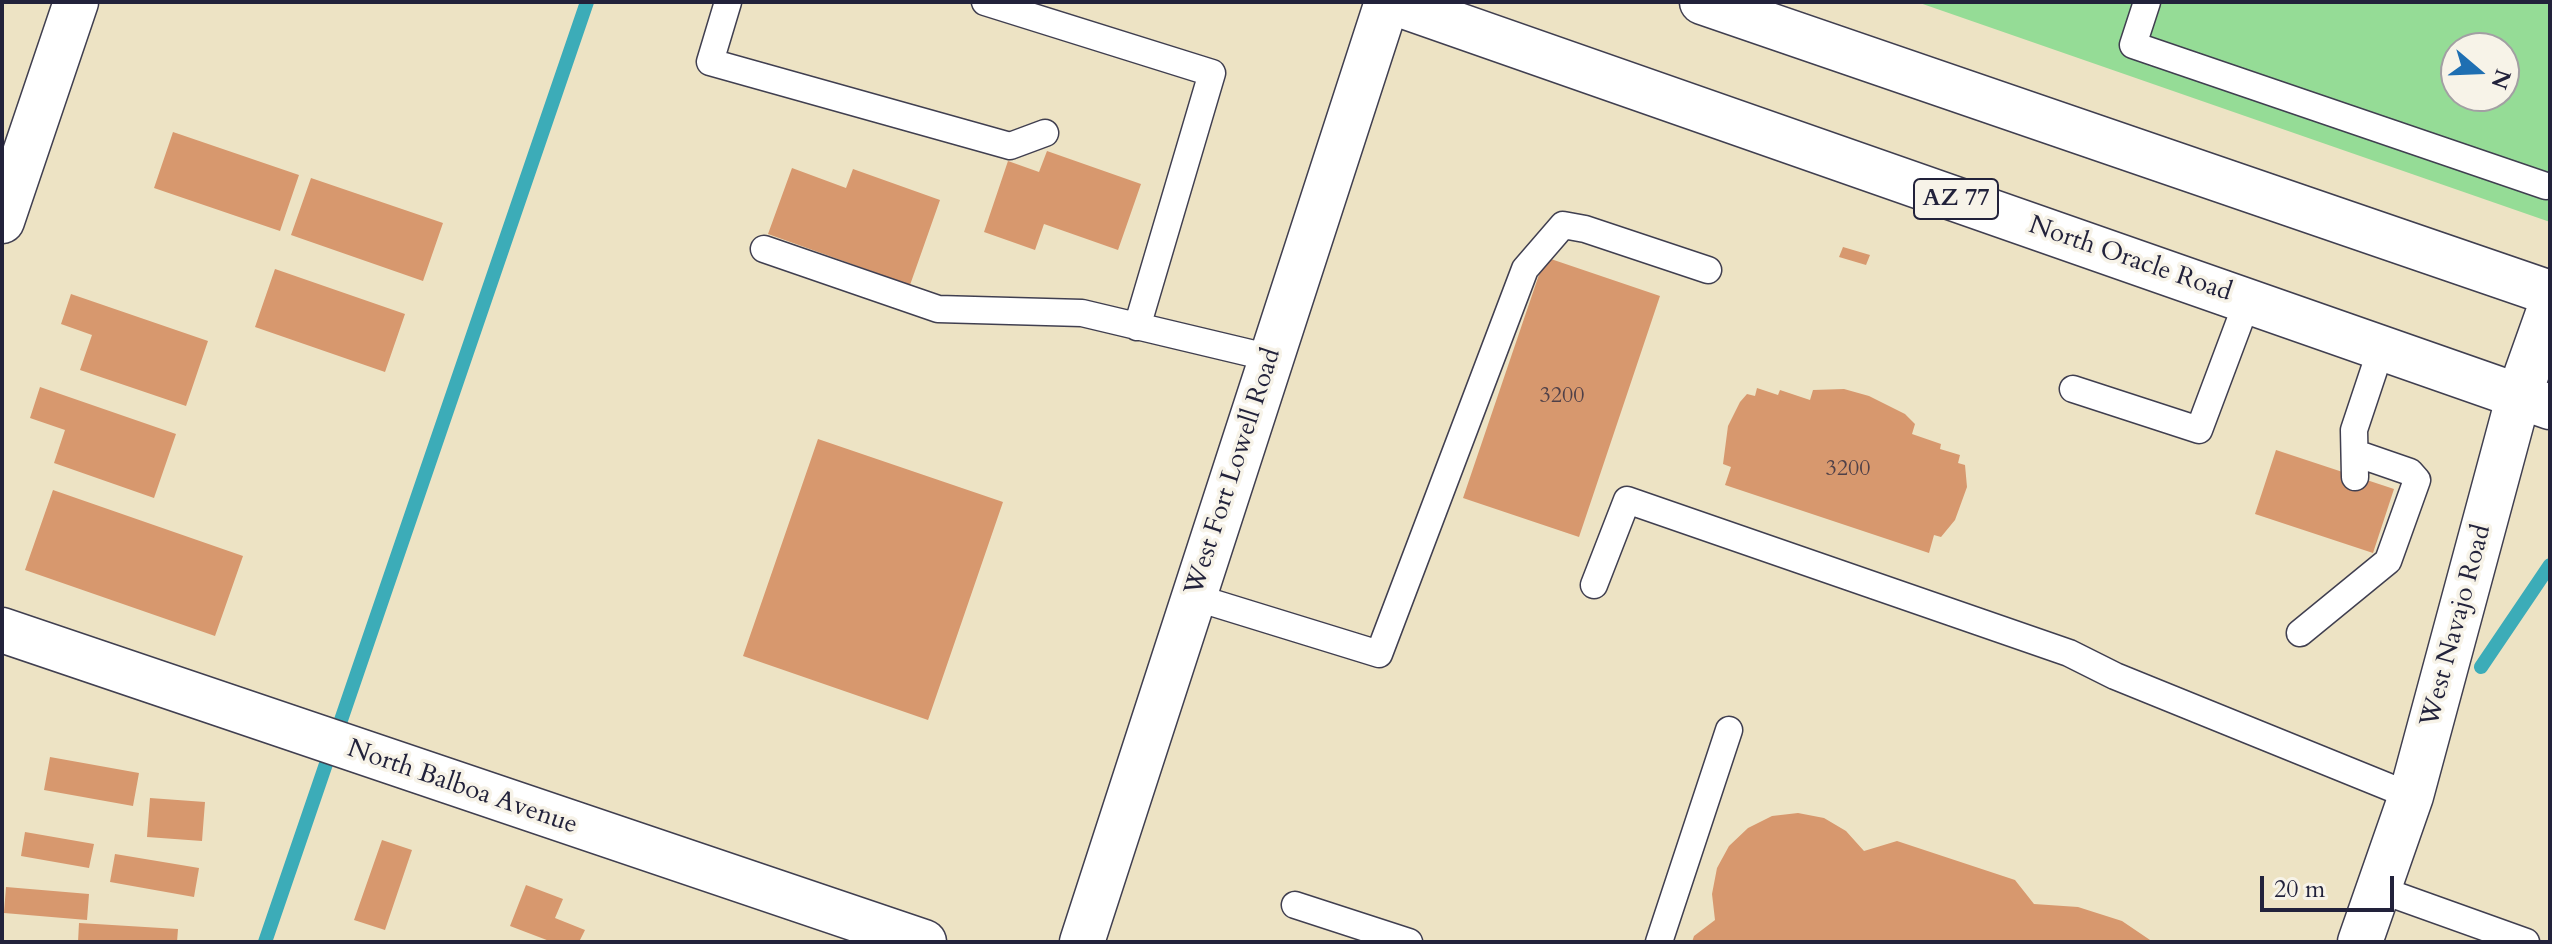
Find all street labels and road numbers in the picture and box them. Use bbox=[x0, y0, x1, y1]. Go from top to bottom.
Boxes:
road number: AZ 77 bbox=[1914, 179, 1998, 219]
street label: North Oracle Road bbox=[2024, 211, 2236, 309]
street label: West Fort Lowell Road bbox=[1179, 345, 1289, 599]
street label: West Navajo Road bbox=[2415, 522, 2499, 730]
street label: North Balboa Avenue bbox=[343, 734, 581, 842]

